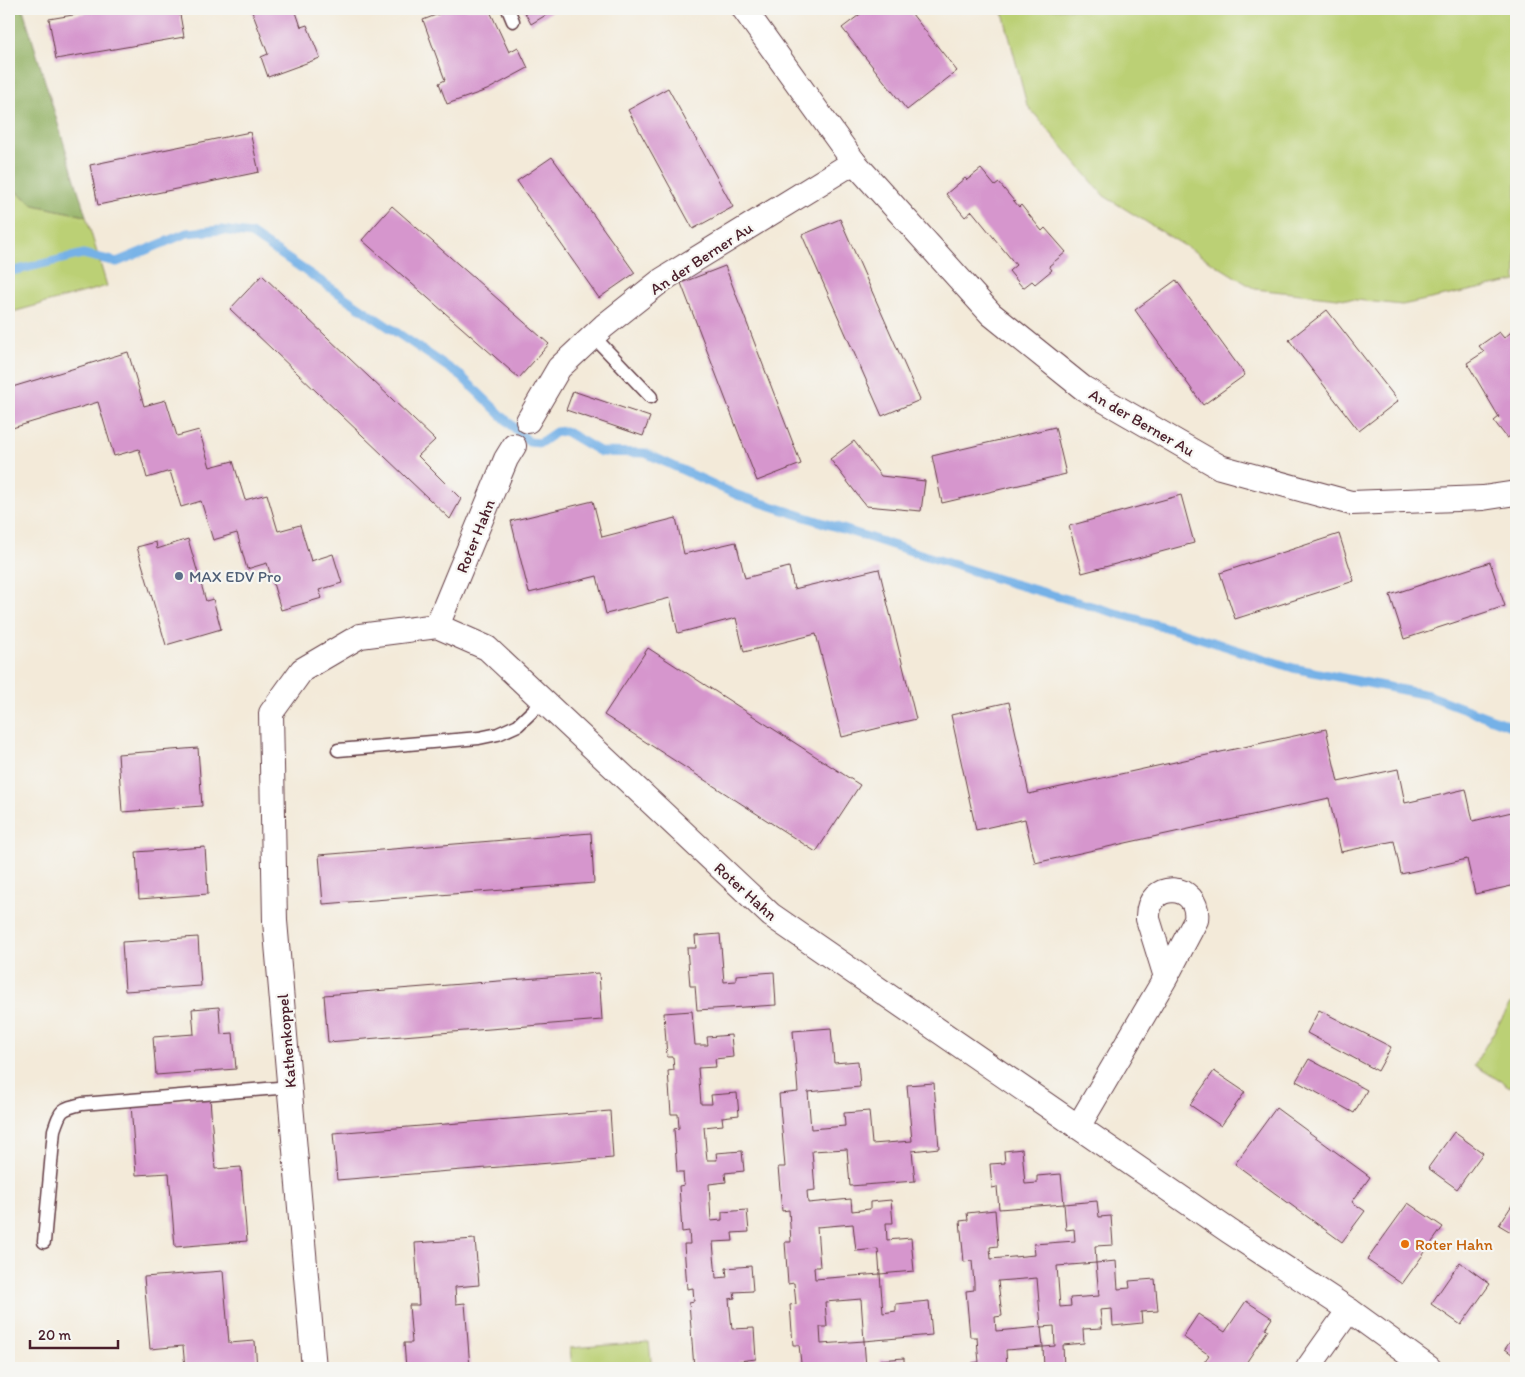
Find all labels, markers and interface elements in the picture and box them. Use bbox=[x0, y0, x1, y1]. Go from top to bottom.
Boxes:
street label: An der Berner Au bbox=[646, 218, 756, 299]
street label: An der Berner Au bbox=[1086, 385, 1198, 460]
street label: Roter Hahn bbox=[452, 497, 499, 576]
place label: MAX EDV Pro bbox=[189, 567, 281, 586]
marker: MAX EDV Pro bbox=[173, 570, 185, 582]
street label: Roter Hahn bbox=[710, 858, 781, 924]
street label: Kathenkoppel bbox=[273, 993, 300, 1089]
place label: Roter Hahn bbox=[1415, 1235, 1493, 1254]
marker: Roter Hahn bbox=[1399, 1238, 1411, 1250]
scale bar bbox=[30, 1317, 118, 1349]
text: 20 m bbox=[38, 1326, 72, 1344]

